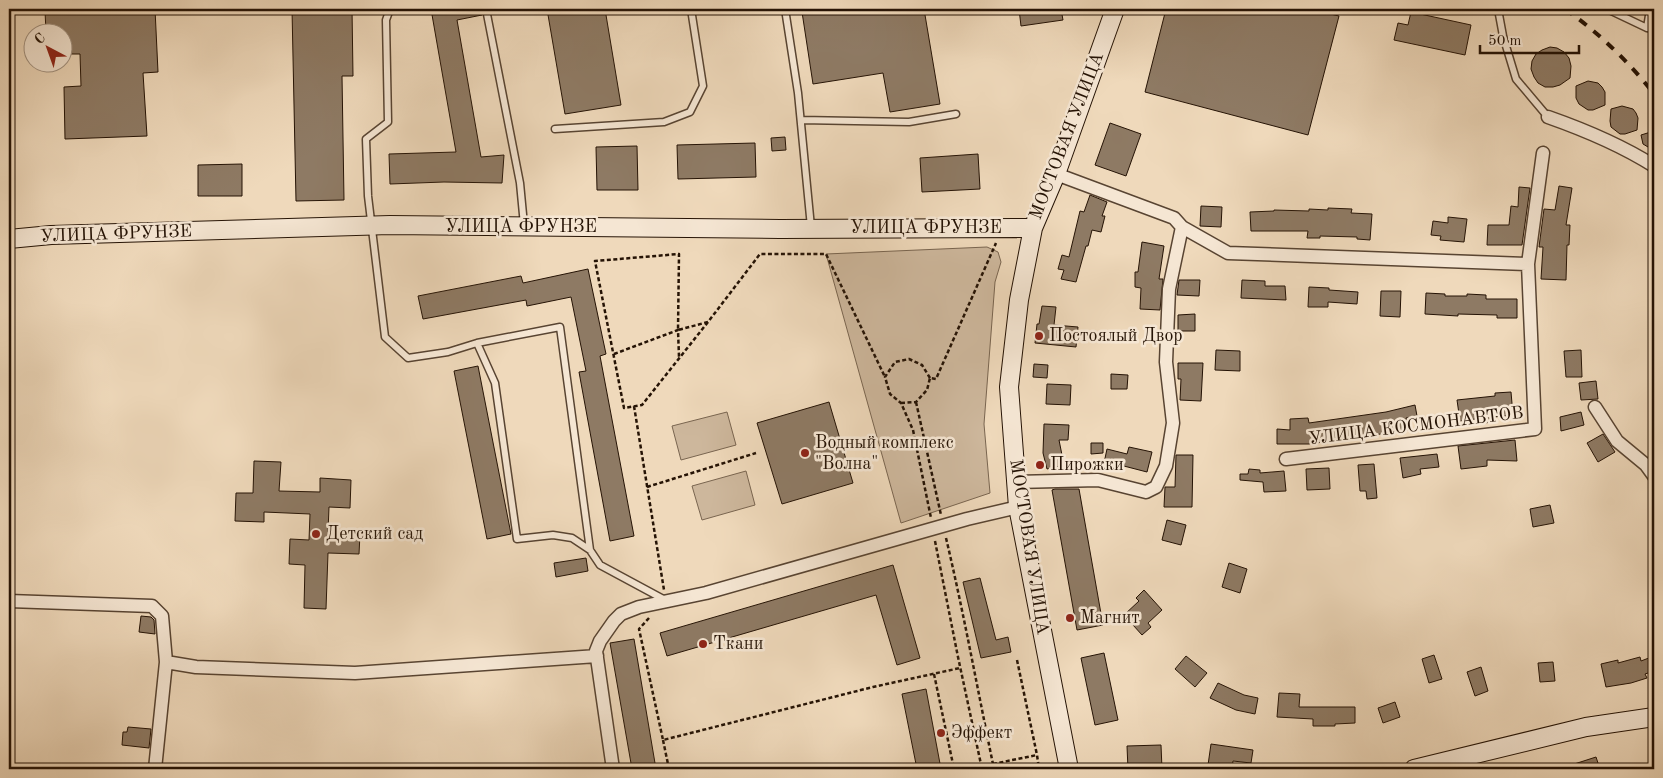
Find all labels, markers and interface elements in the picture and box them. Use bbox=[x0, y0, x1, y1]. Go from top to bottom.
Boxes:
north arrow bbox=[22, 22, 72, 72]
scale bar bbox=[1480, 22, 1579, 54]
text: С bbox=[32, 31, 48, 47]
text: 50 m bbox=[1488, 34, 1522, 49]
street label: МОСТОВАЯ УЛИЦА bbox=[1027, 50, 1107, 222]
street label: УЛИЦА ФРУНЗЕ bbox=[445, 218, 597, 236]
street label: УЛИЦА ФРУНЗЕ bbox=[850, 219, 1002, 237]
street label: УЛИЦА ФРУНЗЕ bbox=[40, 222, 192, 246]
place label: Постоялый Двор bbox=[1049, 327, 1183, 345]
marker: Постоялый Двор bbox=[1033, 330, 1045, 342]
street label: УЛИЦА КОСМОНАВТОВ bbox=[1307, 404, 1525, 448]
place label: Водный комплекс "Волна" bbox=[815, 434, 954, 473]
marker: Водный комплекс "Волна" bbox=[799, 447, 811, 459]
place label: Пирожки bbox=[1050, 456, 1124, 474]
street label: МОСТОВАЯ УЛИЦА bbox=[1006, 458, 1052, 636]
marker: Пирожки bbox=[1034, 459, 1046, 471]
place label: Детский сад bbox=[326, 525, 423, 543]
marker: Детский сад bbox=[310, 528, 322, 540]
place label: Магнит bbox=[1080, 609, 1140, 627]
marker: Магнит bbox=[1064, 612, 1076, 624]
place label: Ткани bbox=[713, 635, 763, 653]
marker: Ткани bbox=[697, 638, 709, 650]
place label: Эффект bbox=[951, 724, 1012, 743]
marker: Эффект bbox=[935, 727, 947, 739]

